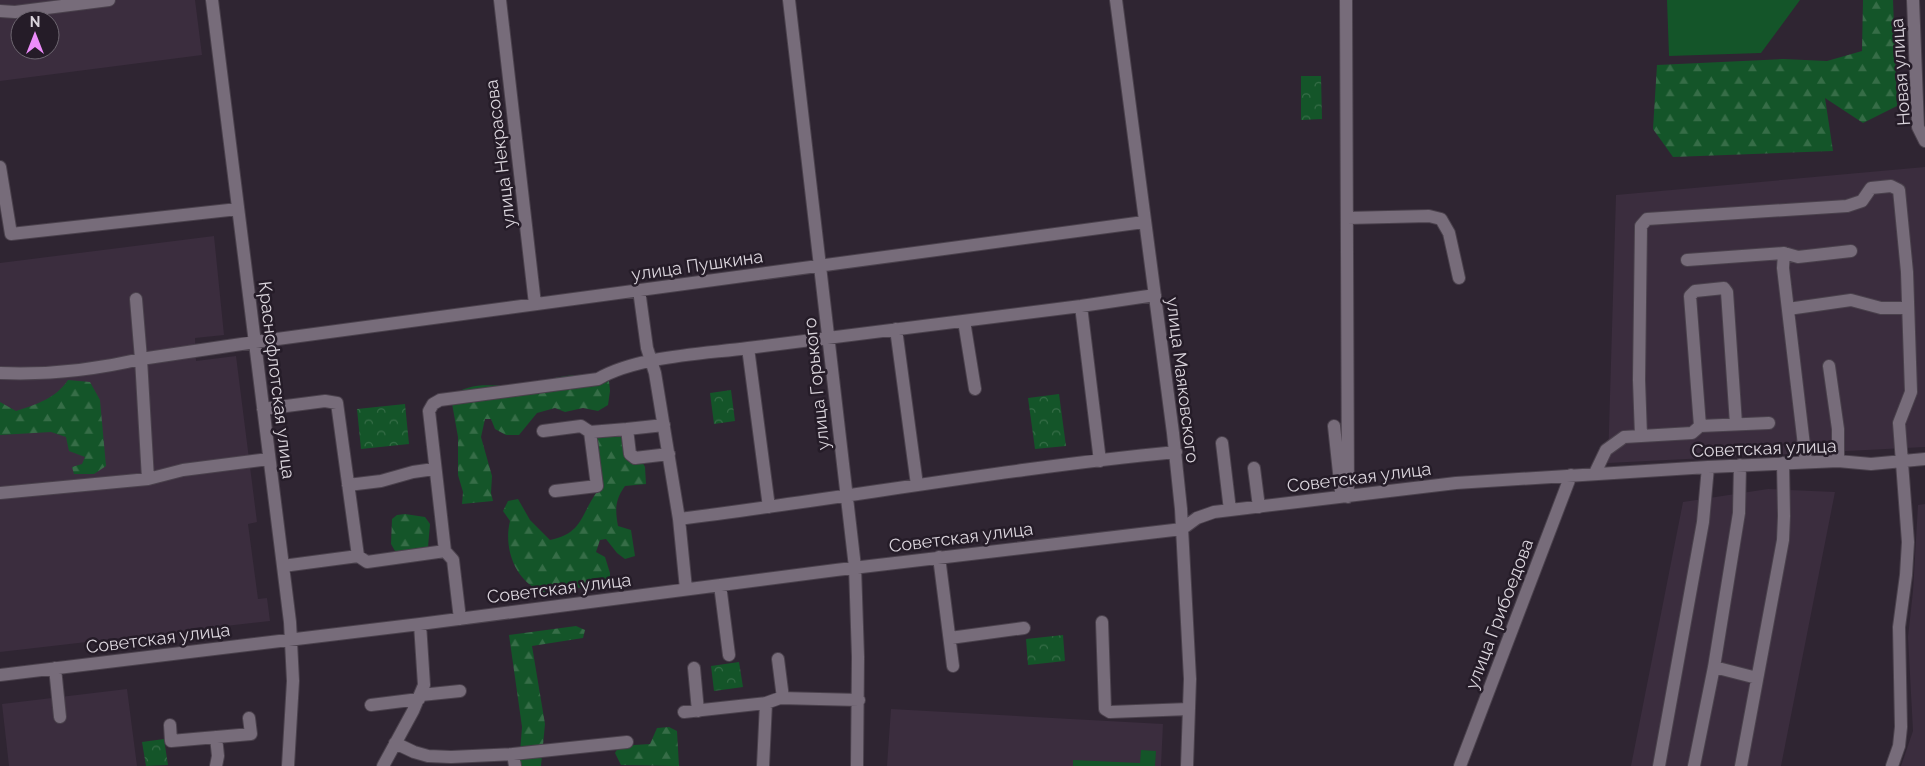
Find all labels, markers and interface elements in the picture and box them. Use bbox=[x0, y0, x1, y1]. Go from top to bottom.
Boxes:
north arrow bbox=[10, 10, 60, 60]
text: N bbox=[30, 14, 40, 30]
street label: Новая улица bbox=[1886, 18, 1914, 126]
street label: улица Некрасова bbox=[480, 79, 520, 229]
street label: улица Пушкина bbox=[630, 245, 764, 285]
street label: Краснофлотская улица bbox=[254, 280, 300, 480]
street label: улица Маяковского bbox=[1162, 296, 1204, 464]
street label: улица Горького bbox=[799, 316, 833, 451]
street label: Советская улица bbox=[1691, 435, 1837, 461]
street label: Советская улица bbox=[1286, 458, 1432, 496]
street label: Советская улица bbox=[888, 518, 1034, 556]
street label: улица Грибоедова bbox=[1461, 536, 1537, 692]
street label: Советская улица bbox=[486, 569, 632, 607]
street label: Советская улица bbox=[85, 619, 231, 657]

